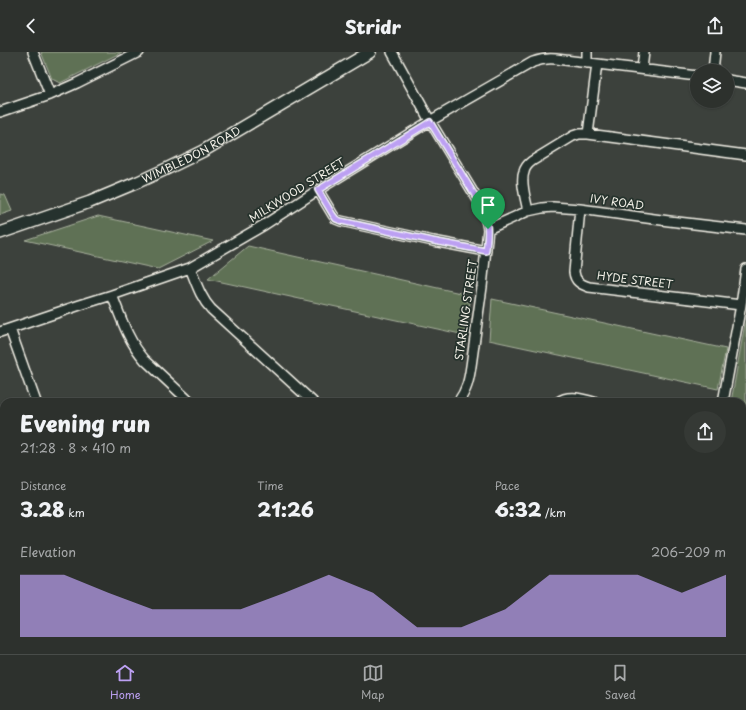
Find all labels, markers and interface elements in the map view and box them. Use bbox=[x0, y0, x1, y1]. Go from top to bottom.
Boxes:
text: Stridr bbox=[345, 13, 401, 40]
icon: back bbox=[20, 15, 42, 37]
icon: share bbox=[704, 15, 726, 37]
map controls bbox=[690, 64, 734, 108]
button: layers bbox=[690, 64, 734, 108]
street label: WIMBLEDON ROAD bbox=[139, 122, 244, 187]
street label: MILKWOOD STREET bbox=[245, 153, 348, 226]
pin bbox=[471, 188, 505, 229]
street label: IVY ROAD bbox=[589, 189, 645, 214]
icon: arrive bbox=[477, 194, 499, 216]
street label: STARLING STREET bbox=[450, 258, 481, 362]
street label: HYDE STREET bbox=[596, 266, 674, 293]
text: Evening run bbox=[20, 406, 150, 439]
button: share bbox=[684, 411, 726, 453]
text: 21:28 · 8 × 410 m bbox=[20, 438, 131, 457]
text: Distance bbox=[20, 477, 66, 494]
text: Time bbox=[257, 477, 283, 494]
text: Pace bbox=[495, 477, 519, 494]
text: 3.28 bbox=[20, 494, 65, 524]
text: 21:26 bbox=[257, 494, 314, 524]
text: 6:32 bbox=[495, 494, 541, 524]
text: km bbox=[65, 504, 85, 521]
text: /km bbox=[541, 504, 566, 521]
text: Elevation bbox=[20, 542, 76, 561]
text: 206–209 m bbox=[651, 542, 726, 561]
tab: Home bbox=[110, 662, 141, 703]
tab: Map bbox=[361, 662, 384, 703]
tab: Saved bbox=[605, 662, 636, 703]

